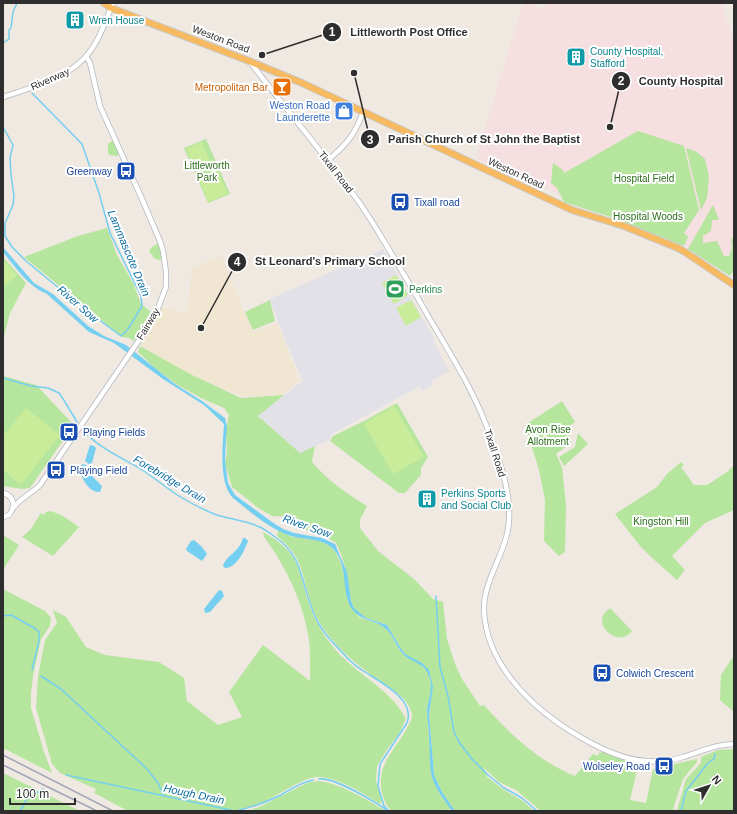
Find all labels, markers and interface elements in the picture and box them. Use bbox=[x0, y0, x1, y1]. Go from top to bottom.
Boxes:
building icon: Wren House bbox=[64, 9, 86, 31]
place label: Wren House bbox=[89, 15, 145, 26]
callout: Littleworth Post Office bbox=[322, 20, 476, 43]
street label: Weston Road bbox=[191, 23, 251, 55]
text: 1 bbox=[329, 25, 336, 39]
text: Littleworth Post Office bbox=[350, 26, 468, 38]
building icon: County Hospital, Stafford bbox=[565, 46, 587, 68]
place label: County Hospital, Stafford bbox=[590, 46, 663, 69]
street label: Riverway bbox=[29, 66, 71, 92]
callout: County Hospital bbox=[611, 69, 731, 92]
text: 2 bbox=[618, 74, 625, 88]
text: County Hospital bbox=[639, 75, 723, 87]
bar icon: Metropolitan Bar bbox=[271, 76, 293, 98]
place label: Metropolitan Bar bbox=[195, 82, 269, 93]
place label: Weston Road Launderette bbox=[270, 100, 330, 123]
shop icon: Weston Road Launderette bbox=[333, 100, 355, 122]
callout: Parish Church of St John the Baptist bbox=[360, 128, 588, 151]
text: 3 bbox=[367, 133, 374, 147]
text: Parish Church of St John the Baptist bbox=[388, 133, 580, 145]
street label: Tixall Road bbox=[316, 149, 356, 195]
street label: Weston Road bbox=[486, 155, 546, 191]
bus stop icon: Greenway bbox=[115, 160, 137, 182]
park label: Littleworth Park bbox=[184, 160, 230, 183]
place label: Greenway bbox=[66, 166, 112, 177]
park label: Hospital Field bbox=[614, 173, 674, 184]
bus stop icon: Tixall road bbox=[389, 191, 411, 213]
place label: Tixall road bbox=[414, 197, 460, 208]
water label: Lammascote Drain bbox=[105, 208, 153, 298]
park label: Hospital Woods bbox=[613, 211, 683, 222]
callout: St Leonard's Primary School bbox=[227, 250, 413, 273]
text: 4 bbox=[234, 255, 241, 269]
text: St Leonard's Primary School bbox=[255, 255, 405, 267]
sports icon: Perkins bbox=[384, 278, 406, 300]
water label: River Sow bbox=[55, 283, 102, 326]
place label: Perkins bbox=[409, 284, 442, 295]
street label: Fairway bbox=[134, 306, 162, 342]
bus stop icon: Playing Fields bbox=[58, 421, 80, 443]
park label: Avon Rise Allotment bbox=[525, 424, 571, 447]
place label: Playing Fields bbox=[83, 427, 145, 438]
street label: Tixall Road bbox=[482, 428, 508, 478]
water label: Forebridge Drain bbox=[132, 453, 208, 505]
bus stop icon: Playing Field bbox=[45, 459, 67, 481]
place label: Playing Field bbox=[70, 465, 127, 476]
building icon: Perkins Sports and Social Club bbox=[416, 488, 438, 510]
place label: Perkins Sports and Social Club bbox=[441, 488, 511, 511]
water label: River Sow bbox=[281, 512, 334, 540]
park label: Kingston Hill bbox=[633, 516, 689, 527]
bus stop icon: Colwich Crescent bbox=[591, 662, 613, 684]
place label: Colwich Crescent bbox=[616, 668, 694, 679]
bus stop icon: Wolseley Road bbox=[653, 755, 675, 777]
place label: Wolseley Road bbox=[583, 761, 650, 772]
north arrow bbox=[689, 766, 729, 806]
text: N bbox=[710, 773, 724, 787]
scale bar bbox=[10, 780, 75, 806]
water label: Hough Drain bbox=[163, 782, 225, 806]
text: 100 m bbox=[16, 787, 49, 801]

